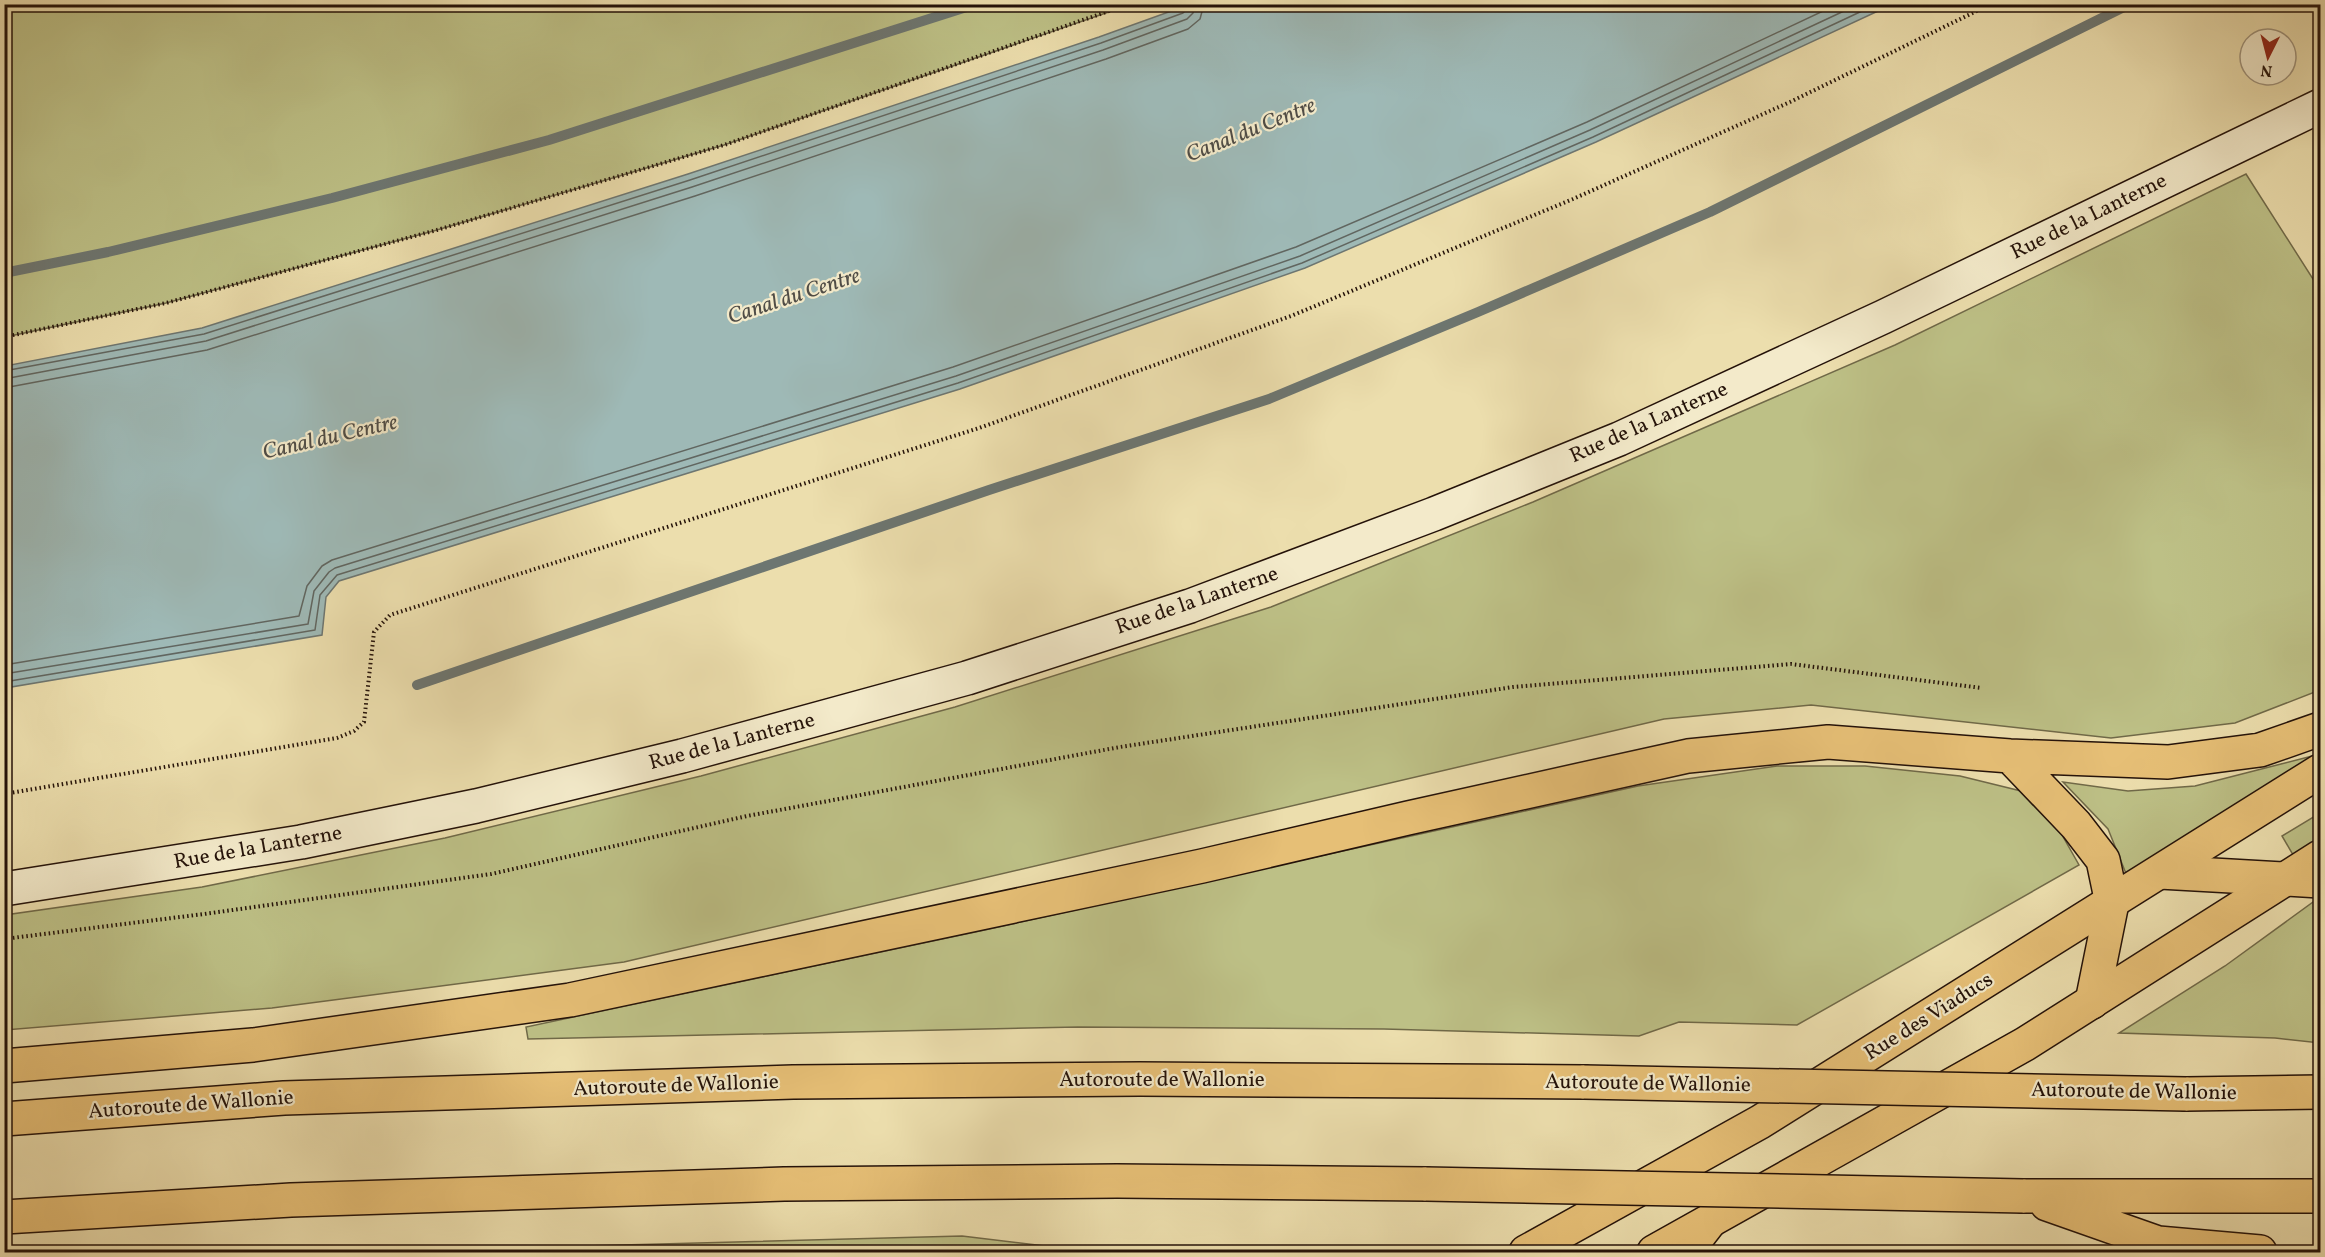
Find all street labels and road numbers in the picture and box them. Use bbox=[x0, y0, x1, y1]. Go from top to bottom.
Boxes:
street label: Rue de la Lanterne bbox=[2006, 167, 2172, 267]
street label: Rue de la Lanterne bbox=[1565, 375, 1733, 471]
street label: Rue de la Lanterne bbox=[1112, 560, 1282, 642]
street label: Rue de la Lanterne bbox=[646, 706, 818, 778]
street label: Rue de la Lanterne bbox=[172, 819, 344, 877]
street label: Rue des Viaducs bbox=[1859, 966, 1999, 1068]
street label: Autoroute de Wallonie bbox=[1059, 1066, 1265, 1095]
street label: Autoroute de Wallonie bbox=[573, 1068, 779, 1104]
street label: Autoroute de Wallonie bbox=[1545, 1068, 1751, 1100]
street label: Autoroute de Wallonie bbox=[2031, 1076, 2237, 1108]
street label: Autoroute de Wallonie bbox=[87, 1083, 295, 1127]

